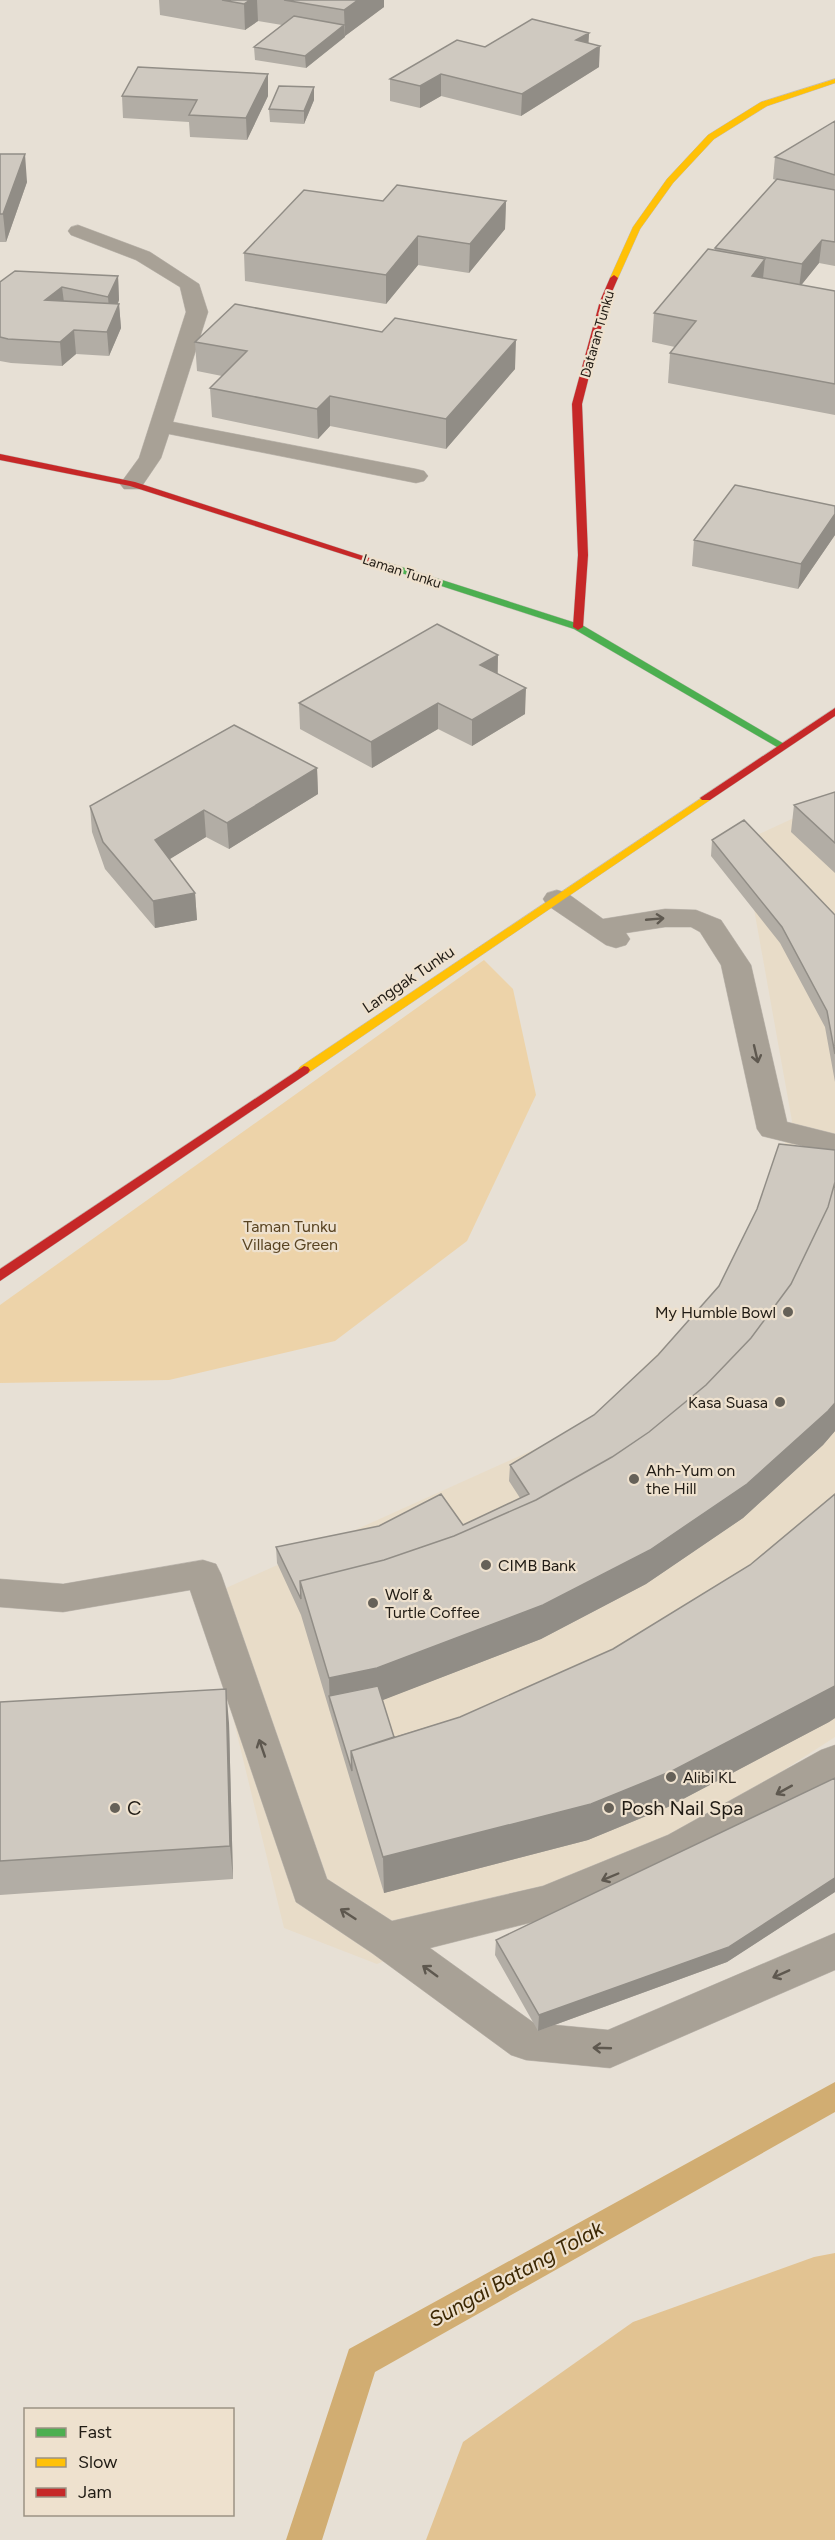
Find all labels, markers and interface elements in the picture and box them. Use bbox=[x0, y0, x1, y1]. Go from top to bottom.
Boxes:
street label: Dataran Tunku bbox=[577, 289, 618, 380]
street label: Laman Tunku bbox=[360, 551, 443, 592]
one-way arrow bbox=[645, 913, 665, 924]
street label: Langgak Tunku bbox=[359, 942, 458, 1017]
one-way arrow bbox=[751, 1044, 763, 1063]
park label: Taman Tunku Village Green bbox=[242, 1217, 338, 1254]
place label: My Humble Bowl bbox=[655, 1303, 776, 1322]
marker: My Humble Bowl bbox=[781, 1305, 795, 1319]
place label: Kasa Suasa bbox=[688, 1393, 768, 1412]
marker: Kasa Suasa bbox=[773, 1395, 787, 1409]
place label: Ahh-Yum on the Hill bbox=[646, 1461, 735, 1498]
marker: Ahh-Yum on the Hill bbox=[627, 1472, 641, 1486]
place label: CIMB Bank bbox=[498, 1556, 576, 1575]
marker: CIMB Bank bbox=[479, 1558, 493, 1572]
place label: Wolf & Turtle Coffee bbox=[385, 1585, 480, 1622]
marker: Wolf & Turtle Coffee bbox=[366, 1596, 380, 1610]
one-way arrow bbox=[256, 1739, 267, 1758]
place label: Alibi KL bbox=[683, 1768, 737, 1787]
marker: Alibi KL bbox=[664, 1770, 678, 1784]
one-way arrow bbox=[776, 1784, 793, 1796]
place label: C bbox=[127, 1796, 141, 1820]
place label: Posh Nail Spa bbox=[621, 1796, 743, 1820]
marker: C bbox=[108, 1801, 122, 1815]
marker: Posh Nail Spa bbox=[602, 1801, 616, 1815]
one-way arrow bbox=[601, 1872, 620, 1883]
one-way arrow bbox=[340, 1908, 357, 1920]
one-way arrow bbox=[423, 1965, 439, 1977]
one-way arrow bbox=[773, 1969, 791, 1980]
one-way arrow bbox=[593, 2042, 612, 2054]
water label: Sungai Batang Tolak bbox=[424, 2215, 608, 2332]
legend bbox=[24, 2408, 234, 2516]
text: Fast bbox=[78, 2421, 112, 2443]
text: Slow bbox=[78, 2451, 117, 2473]
text: Jam bbox=[78, 2481, 112, 2503]

